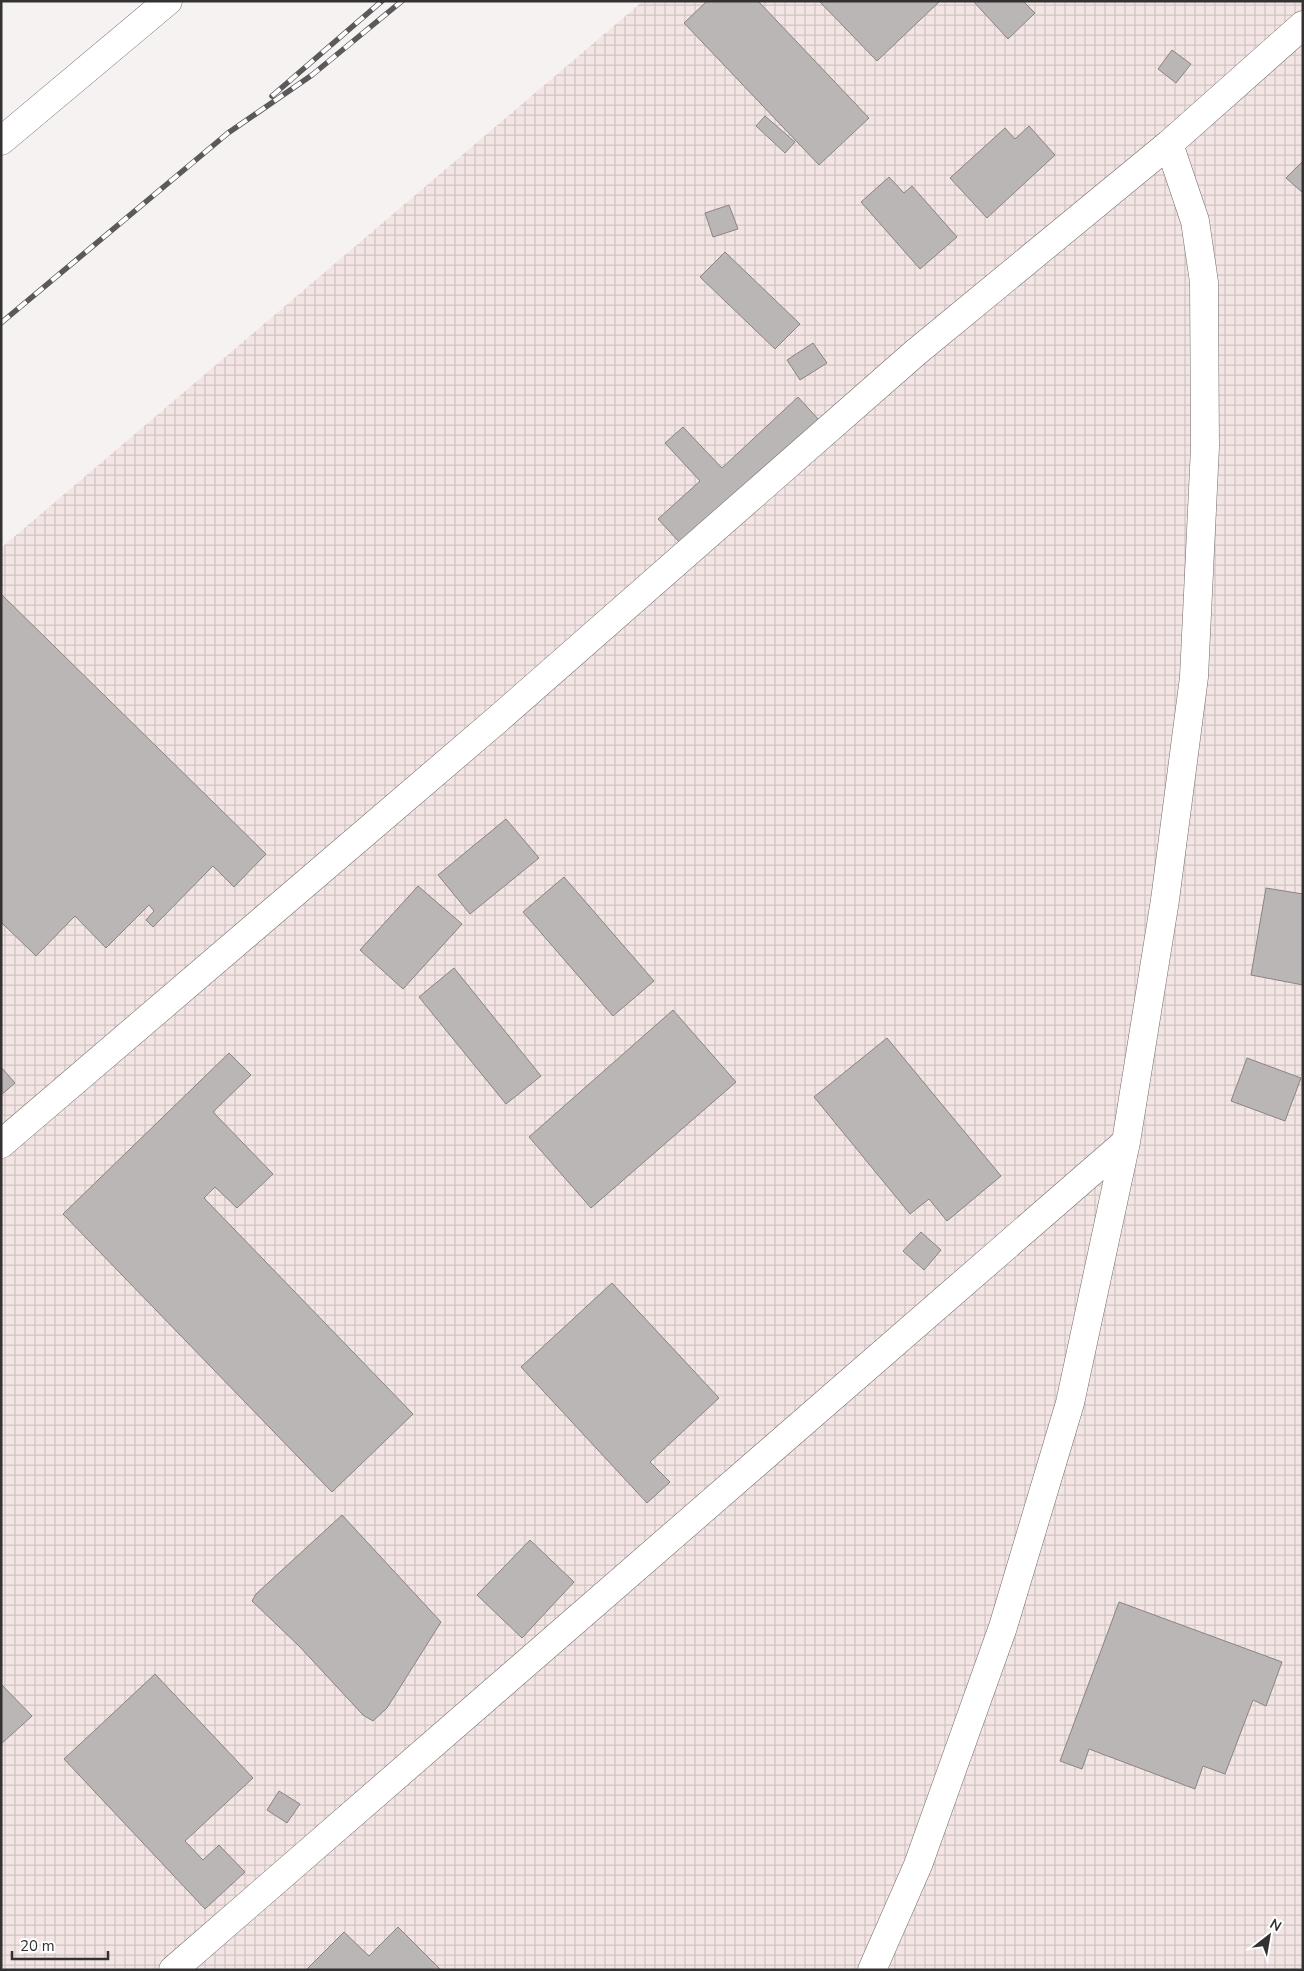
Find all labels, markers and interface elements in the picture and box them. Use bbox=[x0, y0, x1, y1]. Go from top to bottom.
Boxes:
north arrow bbox=[1244, 1911, 1294, 1961]
text: N bbox=[1266, 1914, 1285, 1936]
scale bar bbox=[12, 1928, 109, 1960]
text: 20 m bbox=[20, 1936, 55, 1956]

